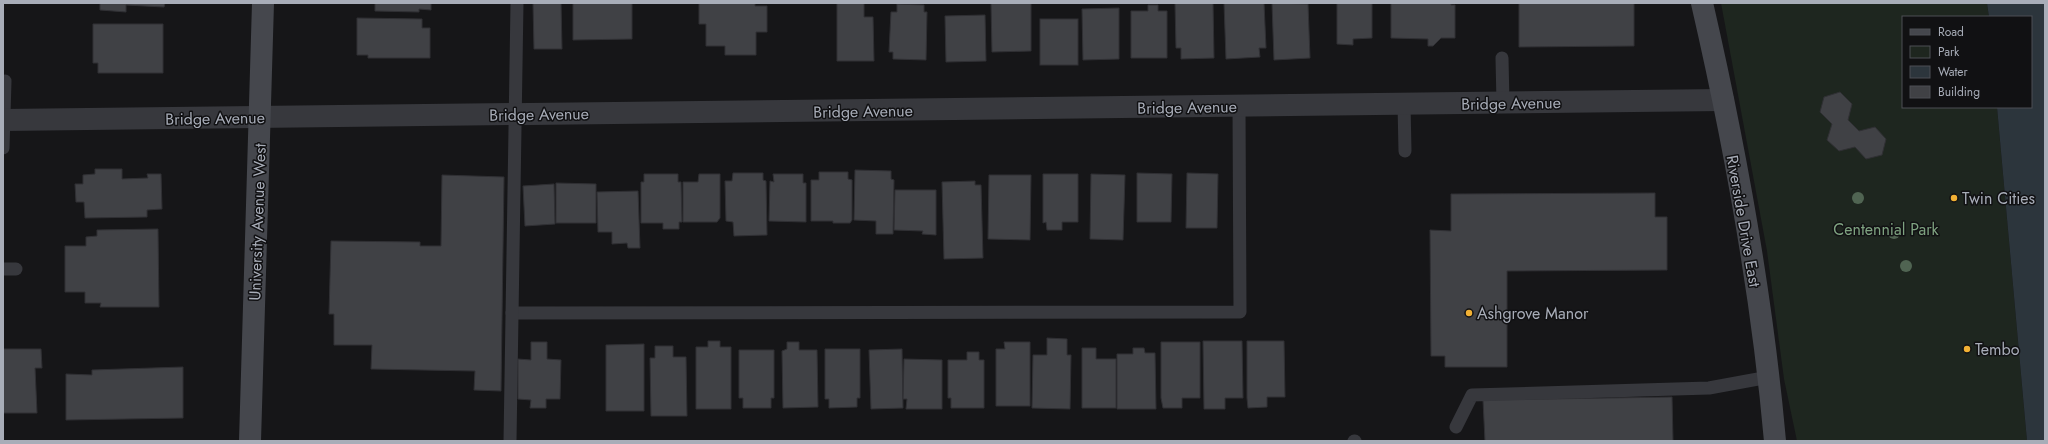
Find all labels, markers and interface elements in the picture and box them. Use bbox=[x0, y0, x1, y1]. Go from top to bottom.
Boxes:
legend bbox=[1902, 16, 2032, 108]
text: Road bbox=[1938, 23, 1964, 41]
text: Park bbox=[1938, 43, 1960, 61]
text: Water bbox=[1938, 63, 1969, 81]
text: Building bbox=[1938, 83, 1980, 101]
street label: Bridge Avenue bbox=[1461, 91, 1561, 116]
street label: Bridge Avenue bbox=[1137, 95, 1237, 120]
street label: Bridge Avenue bbox=[813, 99, 913, 124]
street label: Bridge Avenue bbox=[489, 102, 589, 127]
street label: Bridge Avenue bbox=[165, 106, 265, 131]
street label: University Avenue West bbox=[243, 143, 272, 301]
street label: Riverside Drive East bbox=[1721, 153, 1766, 289]
place label: Twin Cities bbox=[1962, 187, 2035, 210]
marker: Twin Cities bbox=[1949, 193, 1959, 203]
park label: Centennial Park bbox=[1833, 218, 1940, 241]
place label: Ashgrove Manor bbox=[1477, 302, 1589, 325]
marker: Ashgrove Manor bbox=[1464, 308, 1474, 318]
place label: Tembo bbox=[1975, 338, 2020, 361]
marker: Tembo bbox=[1962, 344, 1972, 354]

